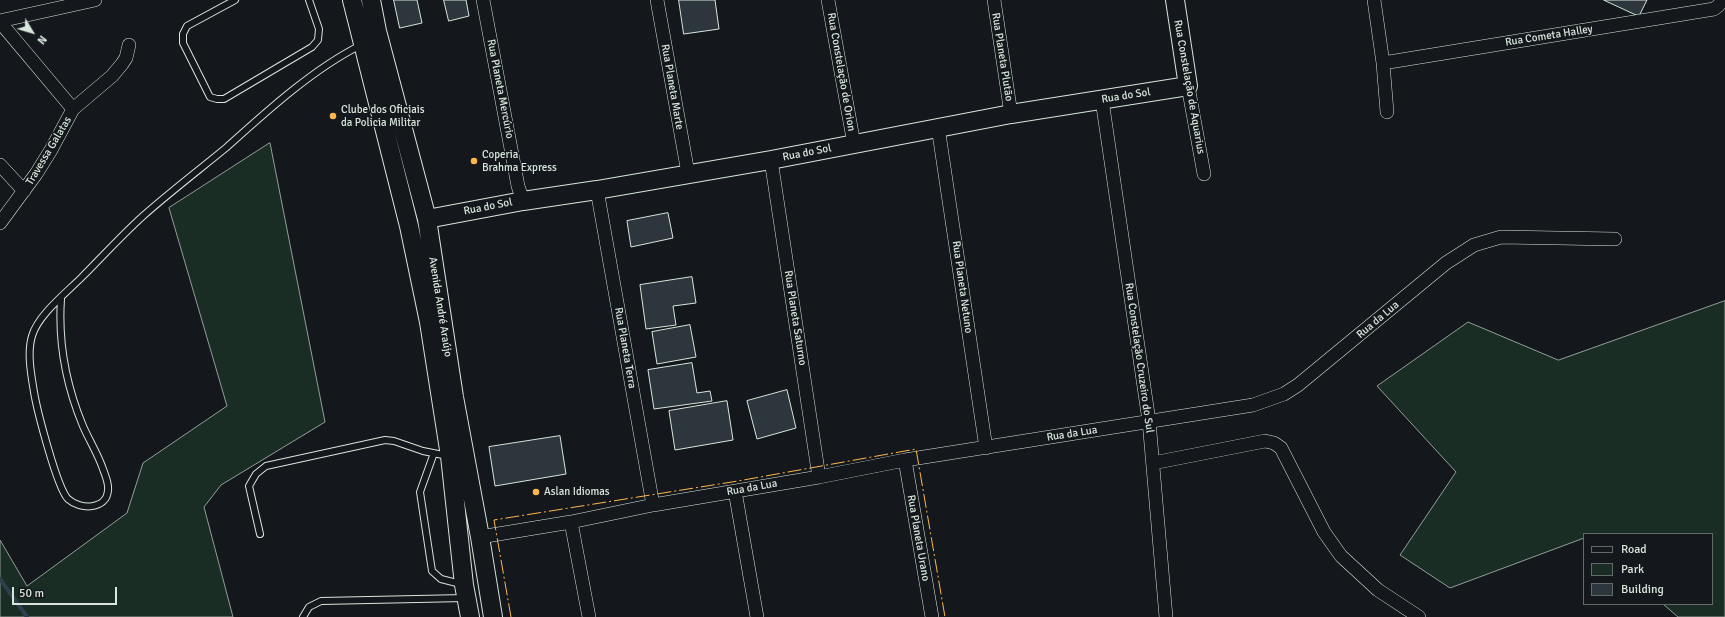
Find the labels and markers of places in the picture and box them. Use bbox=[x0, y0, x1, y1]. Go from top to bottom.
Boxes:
place label: Clube dos Oficiais da Policia Militar bbox=[341, 103, 425, 129]
marker: Clube dos Oficiais da Policia Militar bbox=[328, 111, 338, 121]
place label: Coperia Brahma Express bbox=[482, 148, 557, 174]
marker: Coperia Brahma Express bbox=[469, 156, 479, 166]
place label: Aslan Idiomas bbox=[544, 485, 610, 499]
marker: Aslan Idiomas bbox=[531, 487, 541, 497]

